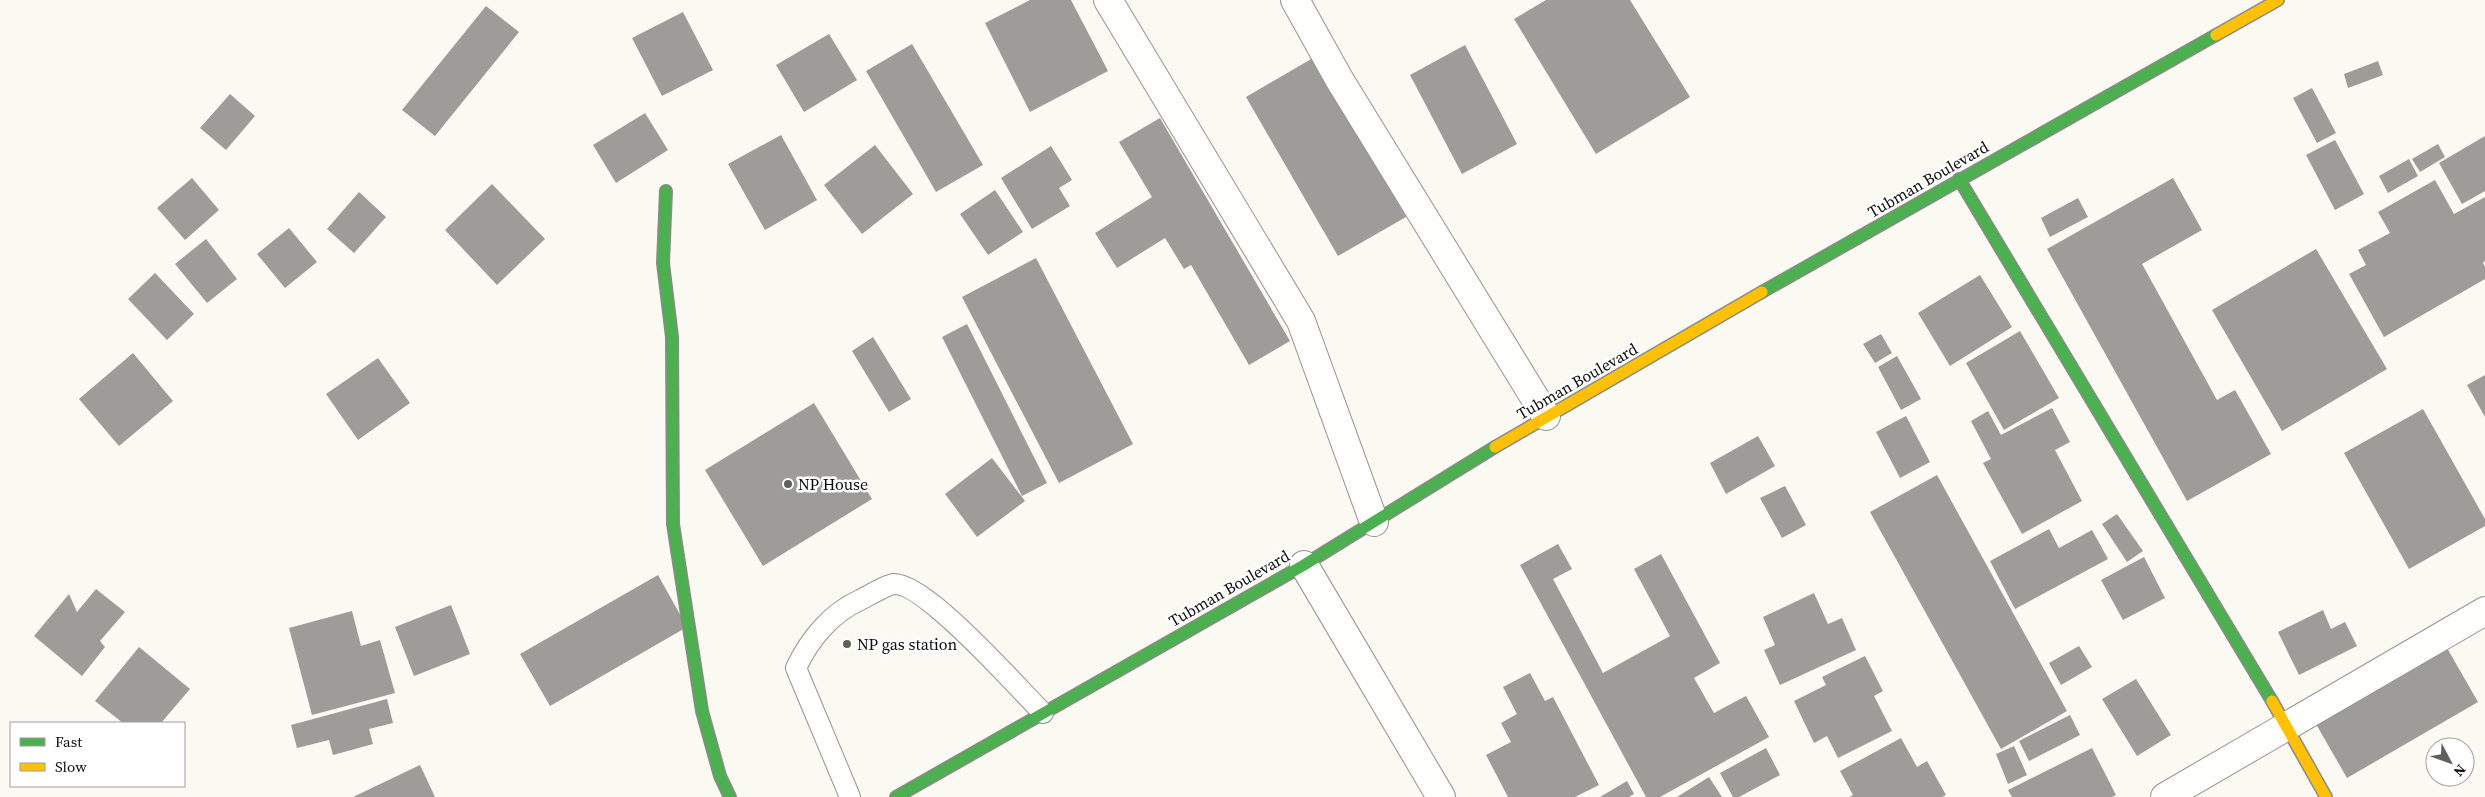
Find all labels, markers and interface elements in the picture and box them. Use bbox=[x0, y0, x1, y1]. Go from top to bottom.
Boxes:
street label: Tubman Boulevard bbox=[1864, 135, 1992, 223]
street label: Tubman Boulevard bbox=[1513, 337, 1641, 425]
place label: NP House bbox=[798, 473, 868, 495]
marker: NP House bbox=[782, 478, 794, 490]
street label: Tubman Boulevard bbox=[1165, 544, 1293, 632]
place label: NP gas station bbox=[857, 633, 958, 655]
marker: NP gas station bbox=[841, 638, 853, 650]
legend bbox=[10, 722, 185, 787]
text: Fast bbox=[55, 731, 82, 752]
north arrow bbox=[2425, 737, 2475, 787]
text: Slow bbox=[55, 756, 87, 777]
text: N bbox=[2449, 760, 2471, 781]

